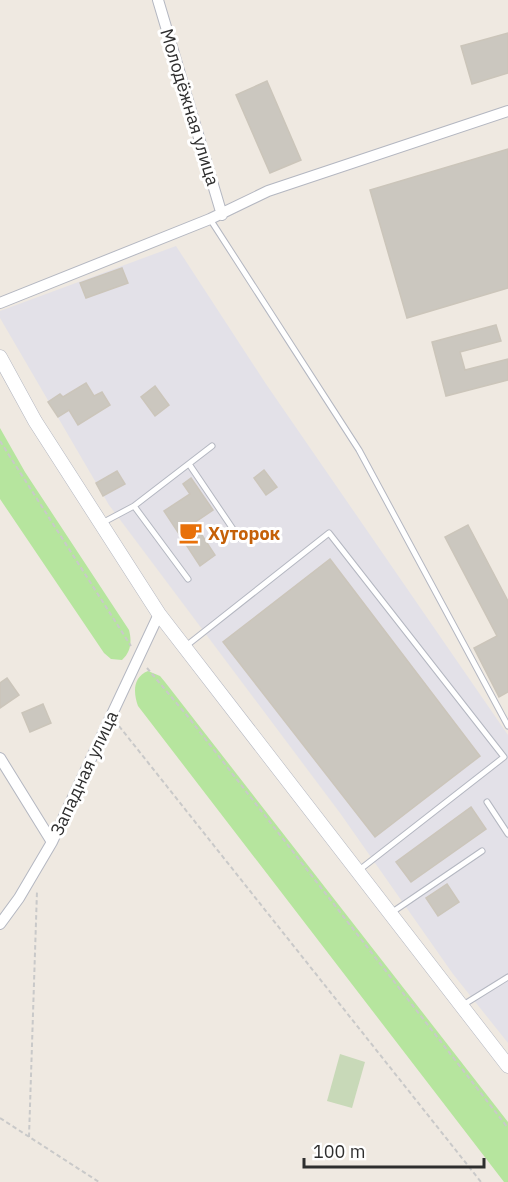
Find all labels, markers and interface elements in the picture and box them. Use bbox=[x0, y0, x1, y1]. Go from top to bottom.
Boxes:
street label: Молодёжная улица bbox=[155, 26, 225, 189]
cafe icon: Хуторок bbox=[177, 520, 203, 546]
place label: Хуторок bbox=[208, 522, 280, 545]
street label: Западная улица bbox=[45, 706, 123, 839]
scale bar bbox=[304, 1131, 484, 1169]
text: 100 m bbox=[313, 1140, 365, 1163]

